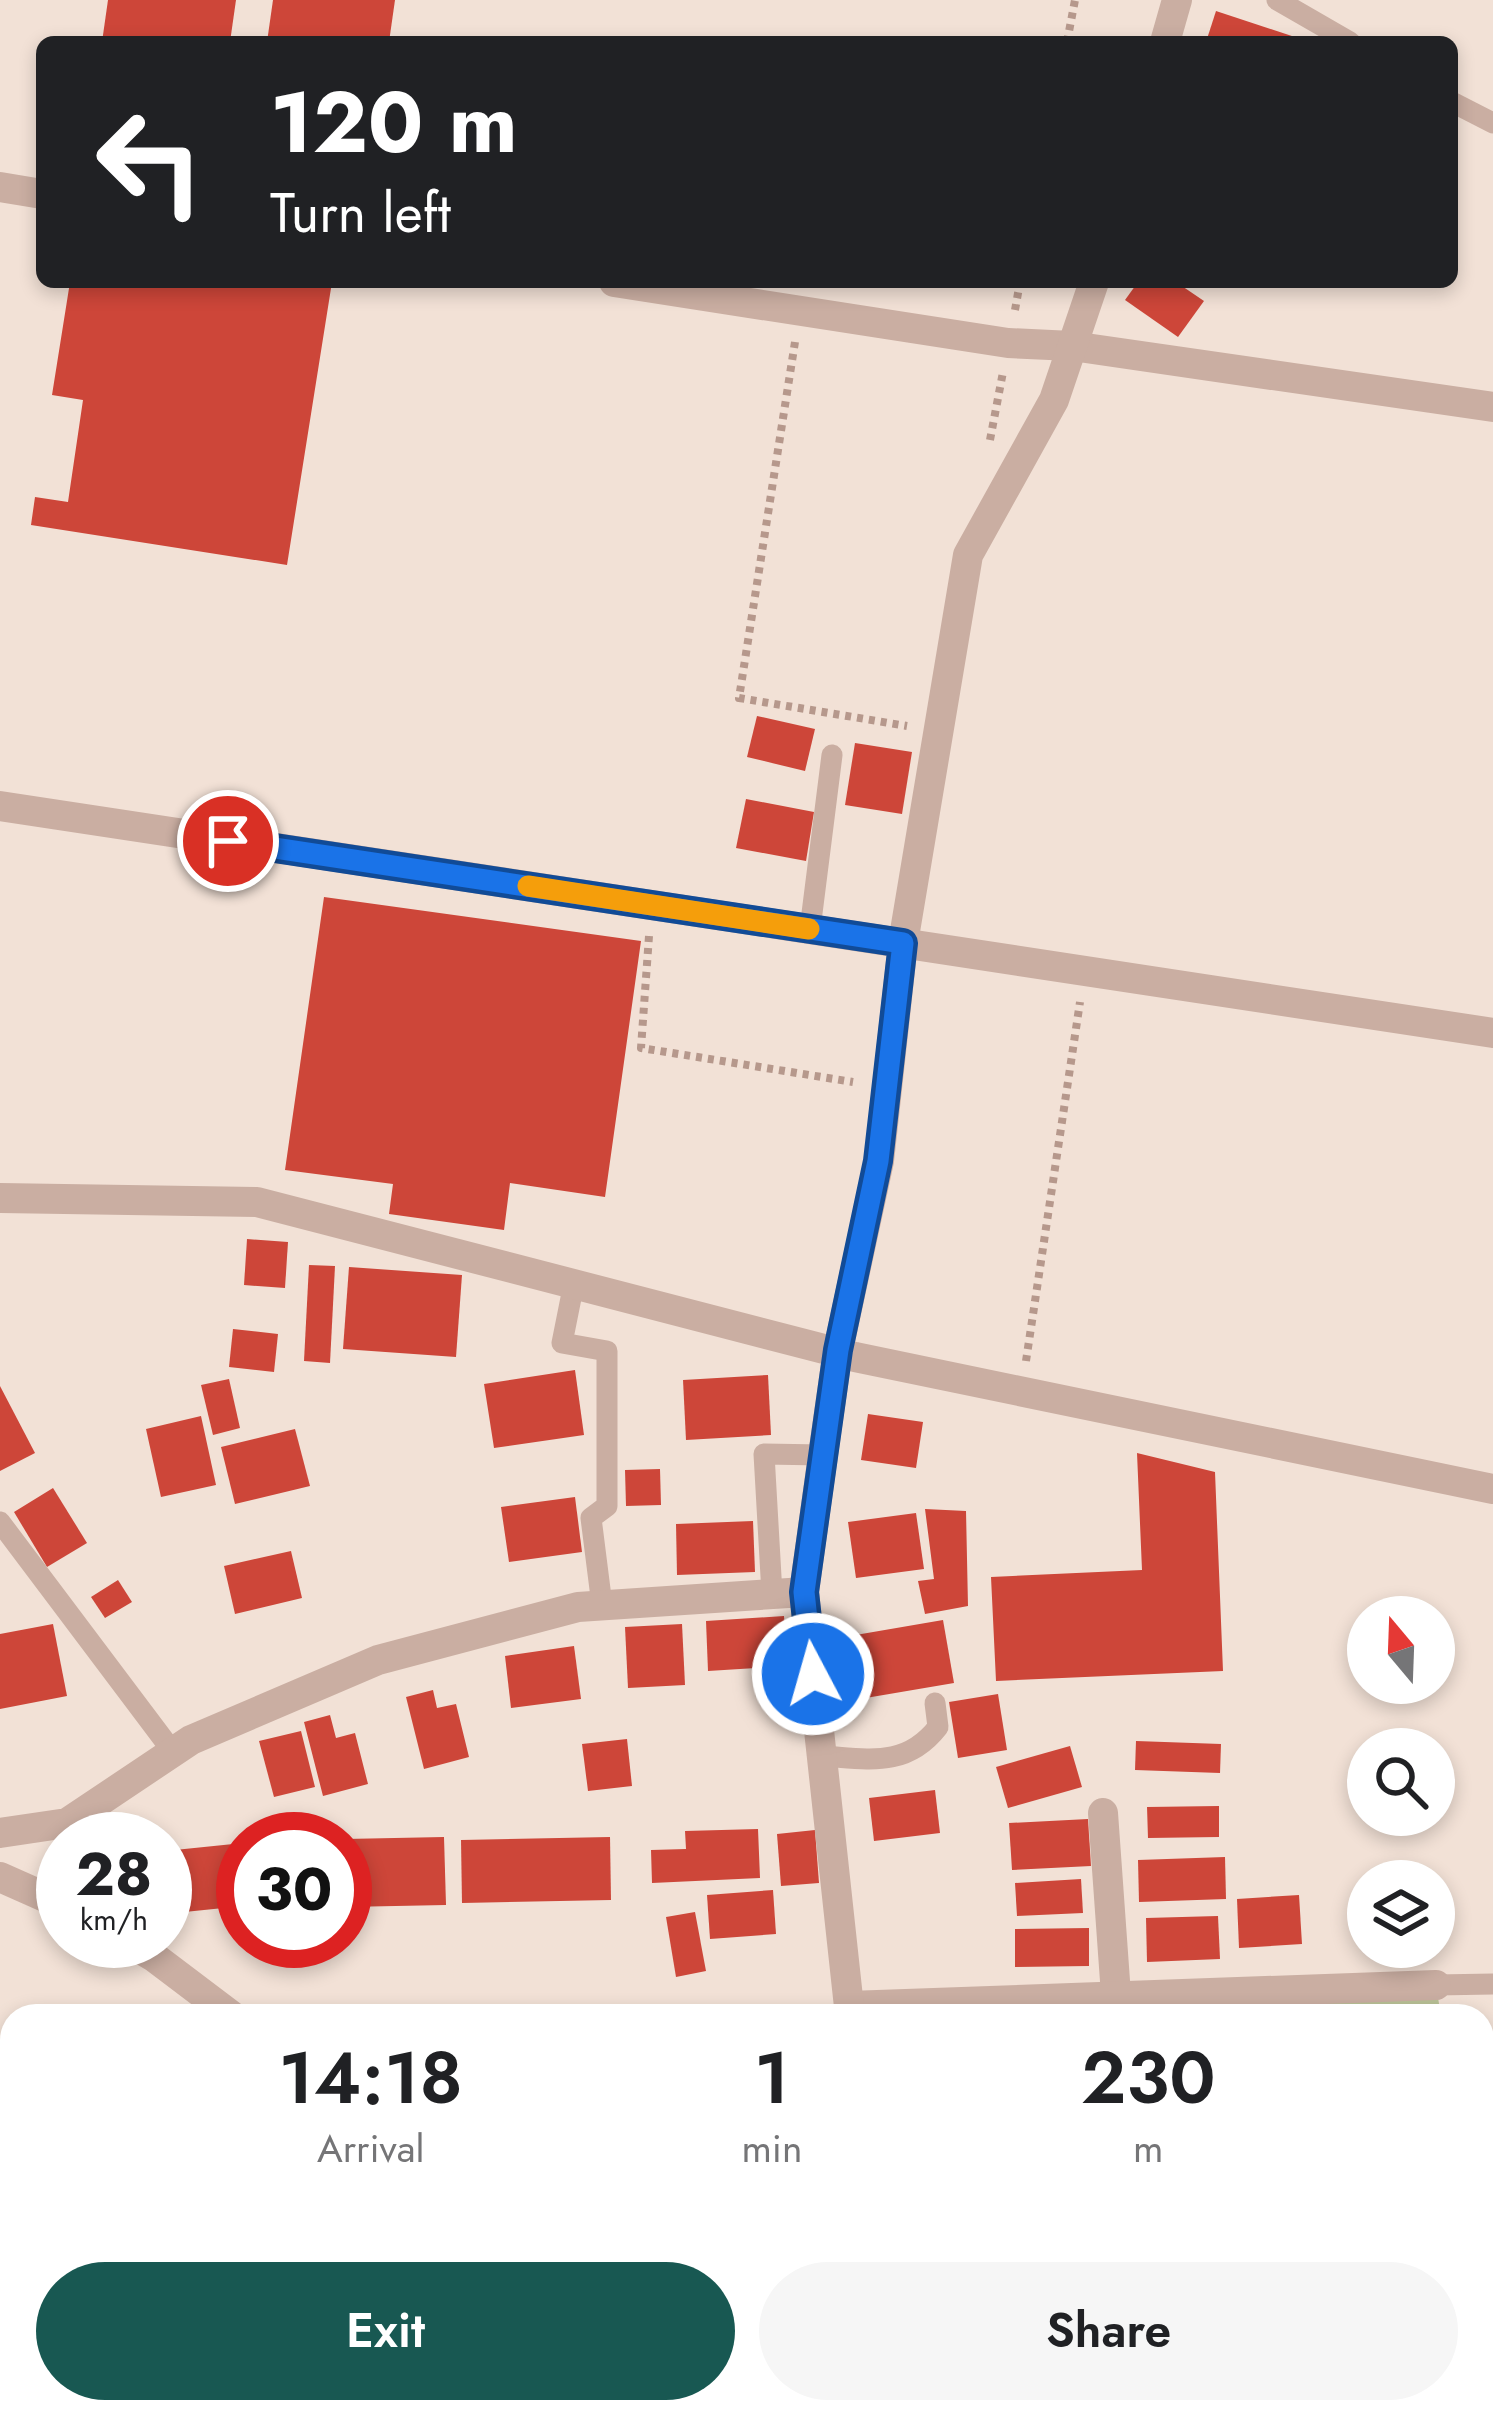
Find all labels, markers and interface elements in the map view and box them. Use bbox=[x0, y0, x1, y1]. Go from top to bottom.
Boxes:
text: 120 m bbox=[270, 62, 518, 184]
icon: left bbox=[72, 84, 228, 240]
text: Turn left bbox=[270, 174, 451, 252]
pin bbox=[177, 790, 279, 892]
icon: arrive bbox=[195, 808, 261, 874]
north arrow bbox=[1347, 1596, 1455, 1704]
map controls bbox=[1347, 1596, 1455, 1968]
position arrow bbox=[750, 1611, 876, 1737]
button: search bbox=[1347, 1728, 1455, 1836]
speed limit sign: 30 bbox=[216, 1812, 372, 1968]
text: 28 bbox=[76, 1831, 152, 1918]
button: layers bbox=[1347, 1860, 1455, 1968]
text: km/h bbox=[80, 1898, 148, 1941]
text: 14:18 bbox=[278, 2026, 463, 2130]
text: 1 bbox=[754, 2026, 790, 2130]
text: 230 bbox=[1081, 2026, 1215, 2130]
text: Arrival bbox=[317, 2120, 424, 2177]
text: min bbox=[741, 2120, 802, 2177]
text: m bbox=[1133, 2120, 1163, 2177]
button: Exit bbox=[36, 2262, 735, 2400]
button: Share bbox=[759, 2262, 1458, 2400]

